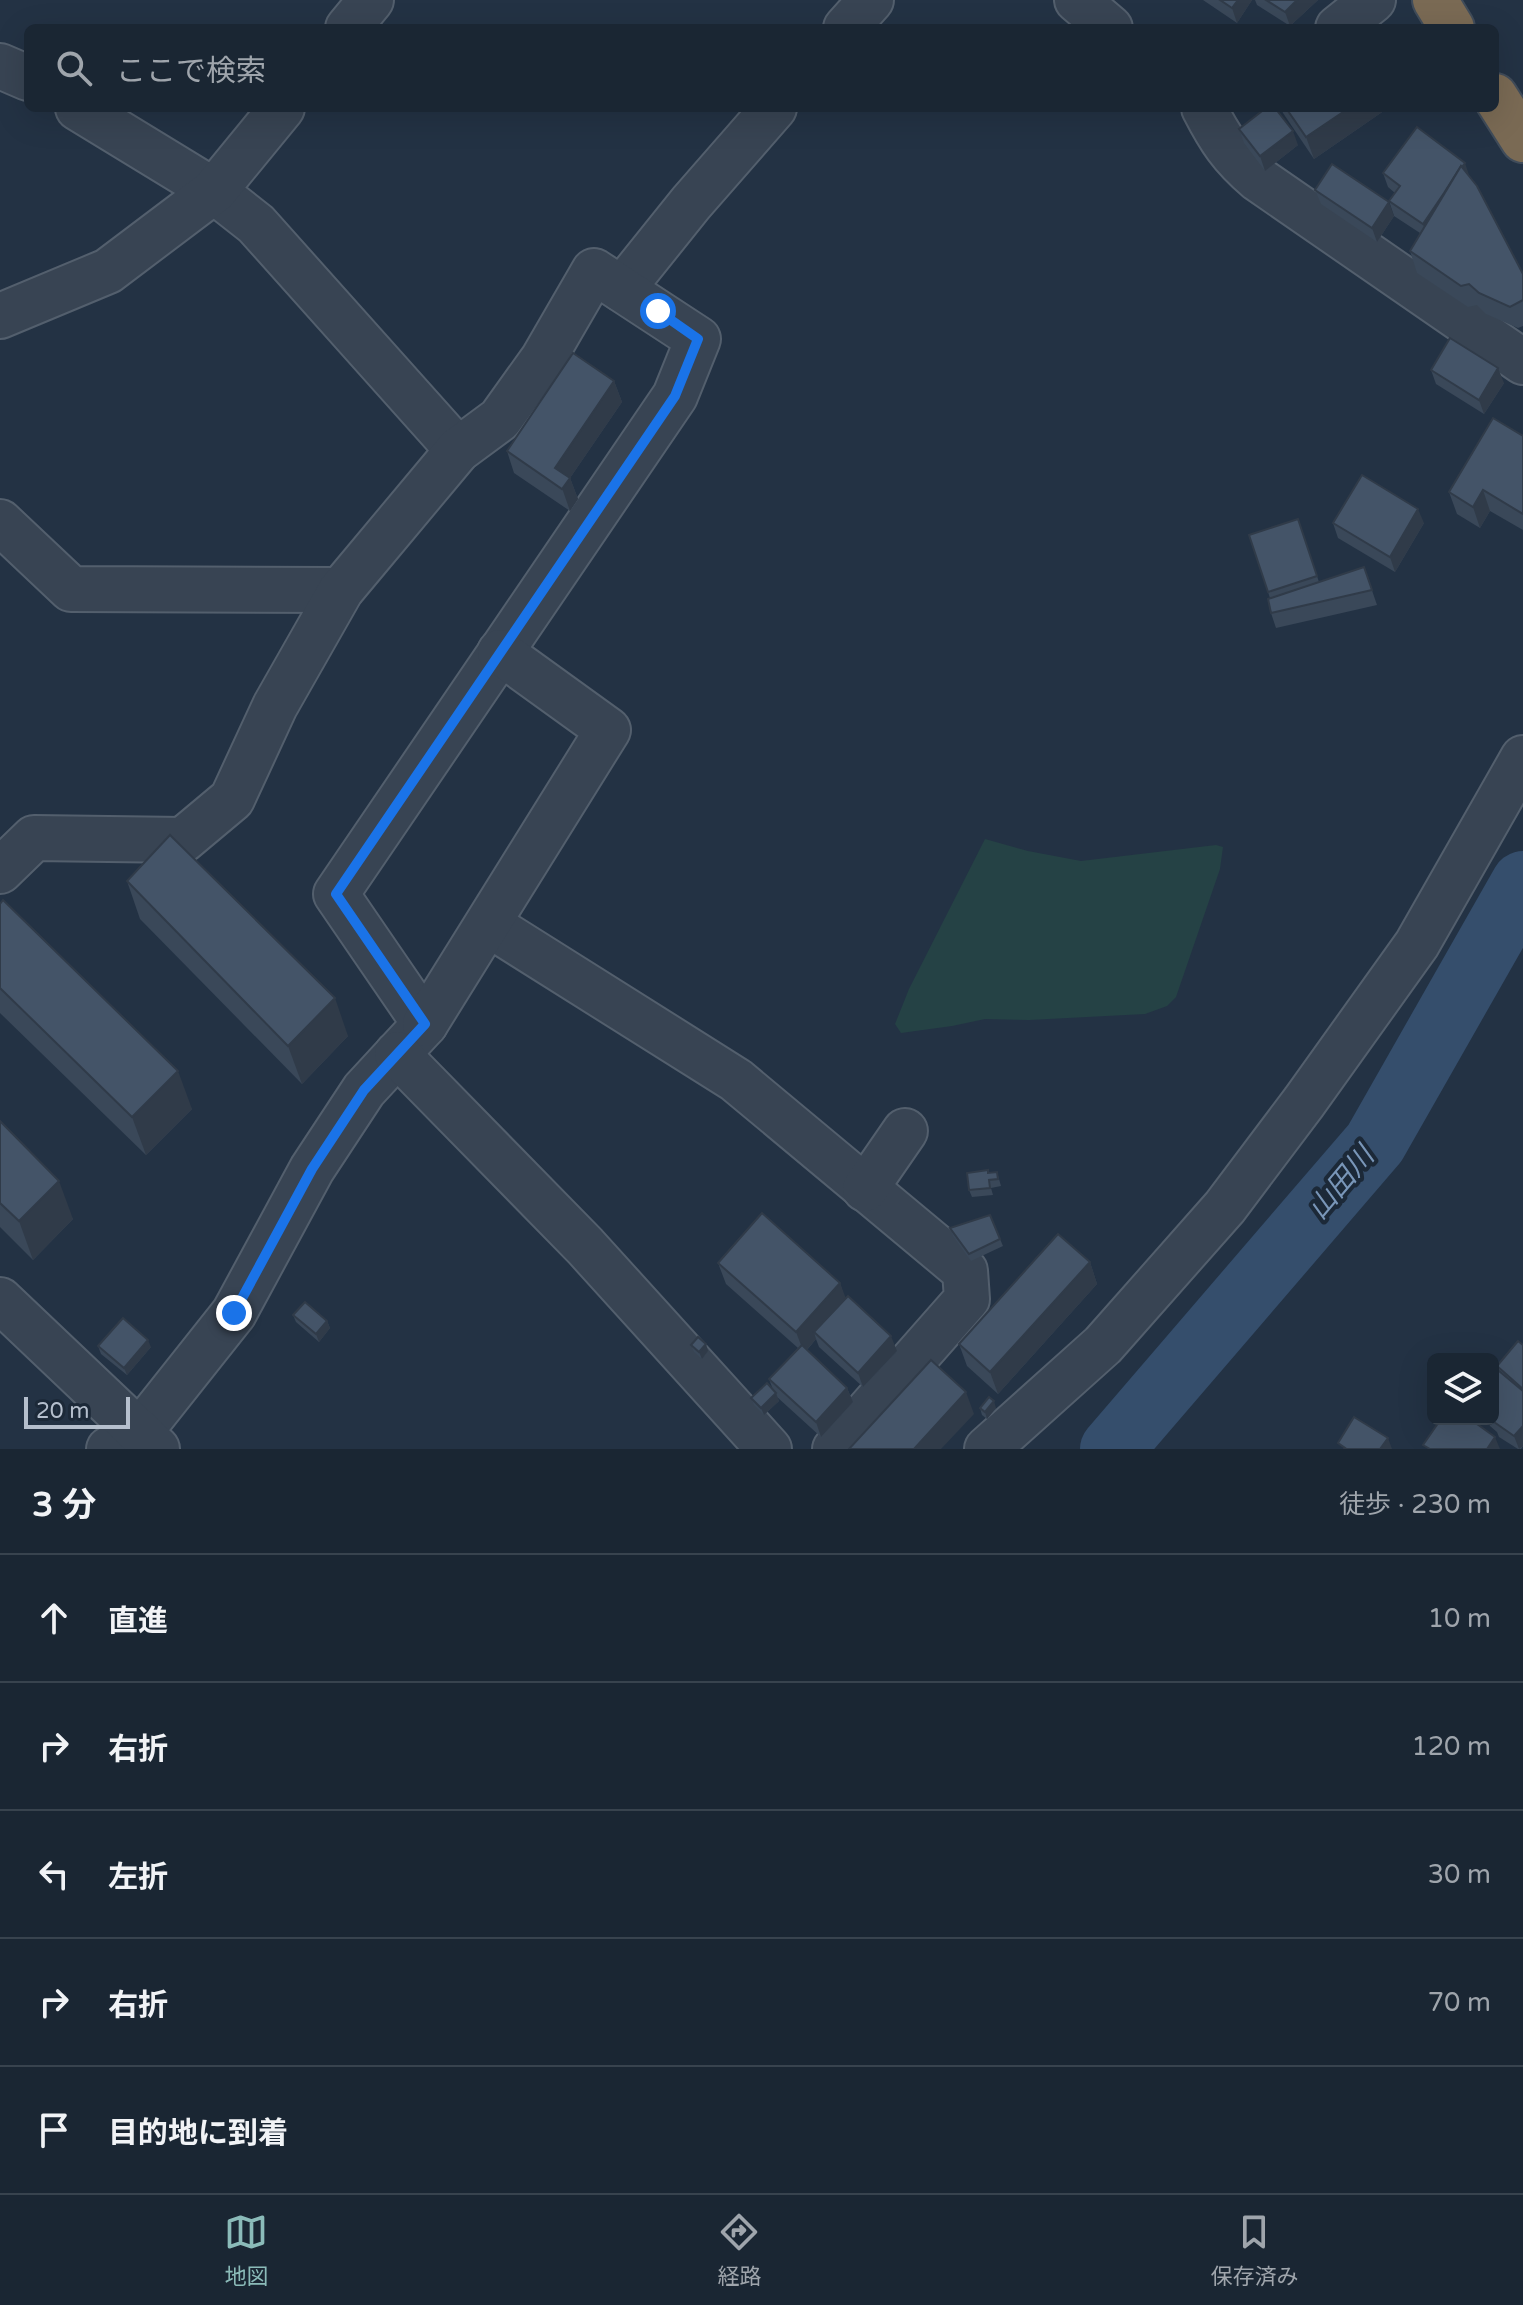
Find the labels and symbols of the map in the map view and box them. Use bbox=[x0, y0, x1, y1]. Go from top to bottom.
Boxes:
route start bbox=[640, 293, 676, 329]
water label: 山田川 bbox=[1301, 1138, 1383, 1226]
route end bbox=[216, 1295, 252, 1331]
scale bar bbox=[24, 1393, 130, 1429]

